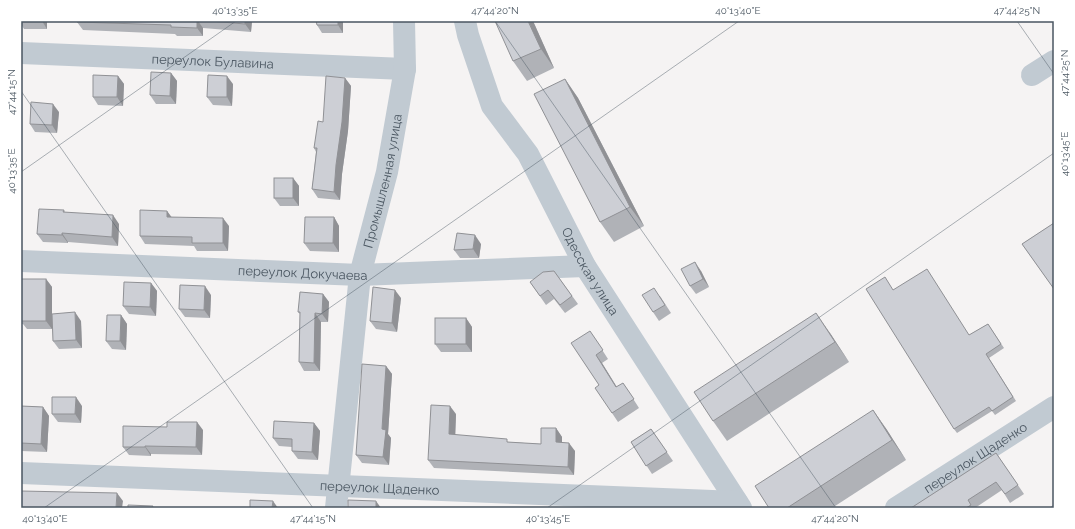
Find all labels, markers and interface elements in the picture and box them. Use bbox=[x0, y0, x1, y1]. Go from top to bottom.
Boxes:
text: 40°13'35"E bbox=[212, 5, 258, 16]
text: 47°44'20"N bbox=[471, 5, 519, 16]
text: 40°13'40"E bbox=[715, 5, 761, 16]
text: 47°44'25"N bbox=[994, 5, 1040, 16]
text: 47°44'25"N bbox=[1059, 50, 1070, 96]
street label: переулок Булавина bbox=[151, 51, 274, 72]
text: 47°44'15"N bbox=[6, 69, 17, 115]
street label: Промышленная улица bbox=[360, 113, 405, 250]
text: 40°13'45"E bbox=[1059, 132, 1070, 176]
text: 40°13'35"E bbox=[6, 148, 17, 194]
street label: Одесская улица bbox=[559, 225, 622, 318]
street label: переулок Докучаева bbox=[238, 263, 368, 283]
street label: переулок Щаденко bbox=[921, 419, 1030, 496]
street label: переулок Щаденко bbox=[320, 478, 440, 498]
text: 40°13'40"E bbox=[22, 513, 68, 524]
text: 47°44'15"N bbox=[290, 513, 336, 524]
text: 40°13'45"E bbox=[526, 513, 570, 524]
text: 47°44'20"N bbox=[811, 513, 859, 524]

